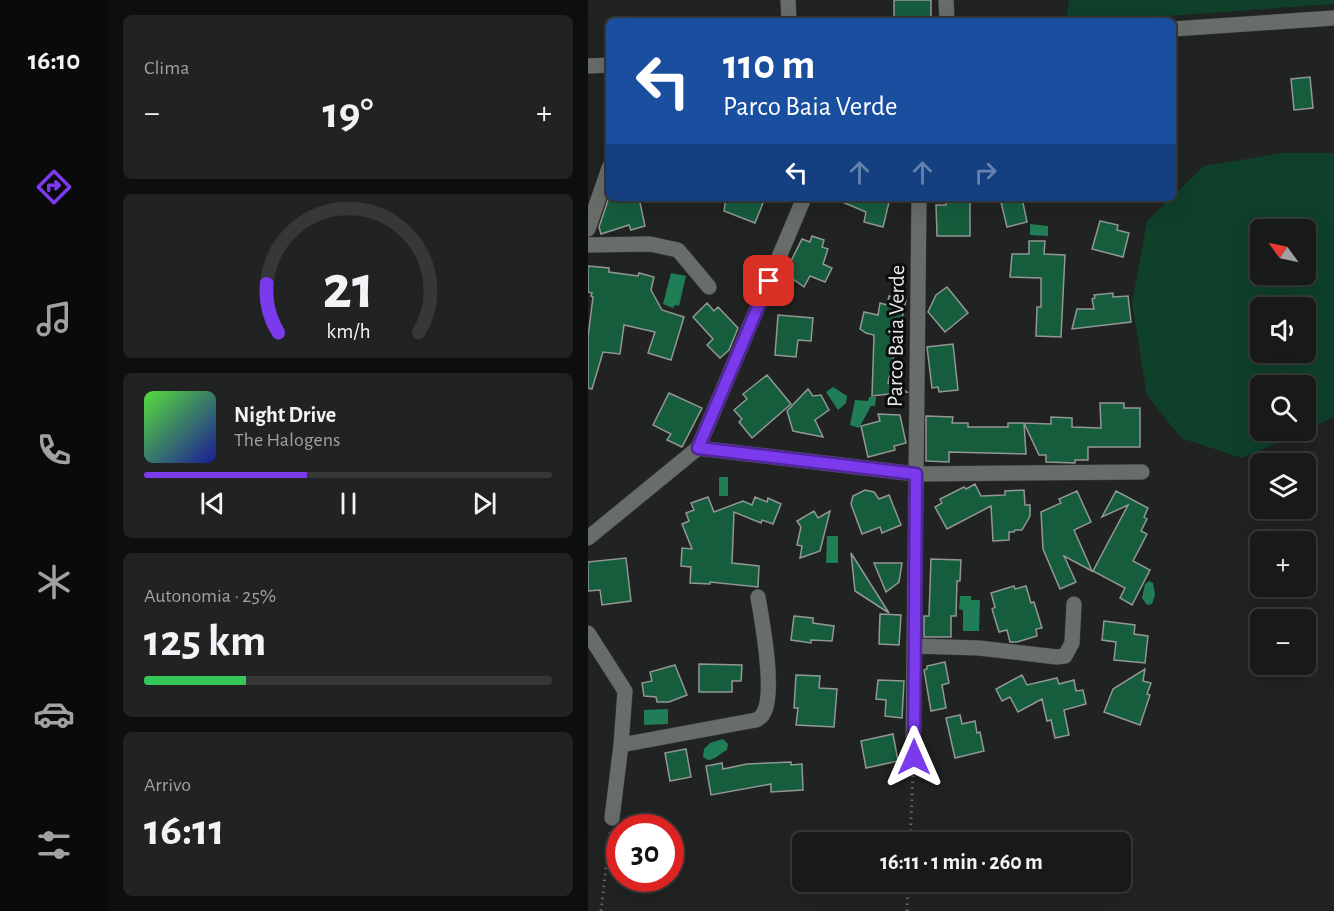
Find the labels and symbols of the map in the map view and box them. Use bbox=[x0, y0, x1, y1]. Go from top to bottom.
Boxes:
north arrow bbox=[1250, 219, 1316, 285]
pin bbox=[743, 255, 794, 306]
street label: Parco Baia Verde bbox=[884, 265, 908, 407]
position arrow bbox=[882, 725, 946, 789]
speed limit sign: 30 bbox=[606, 814, 684, 892]

